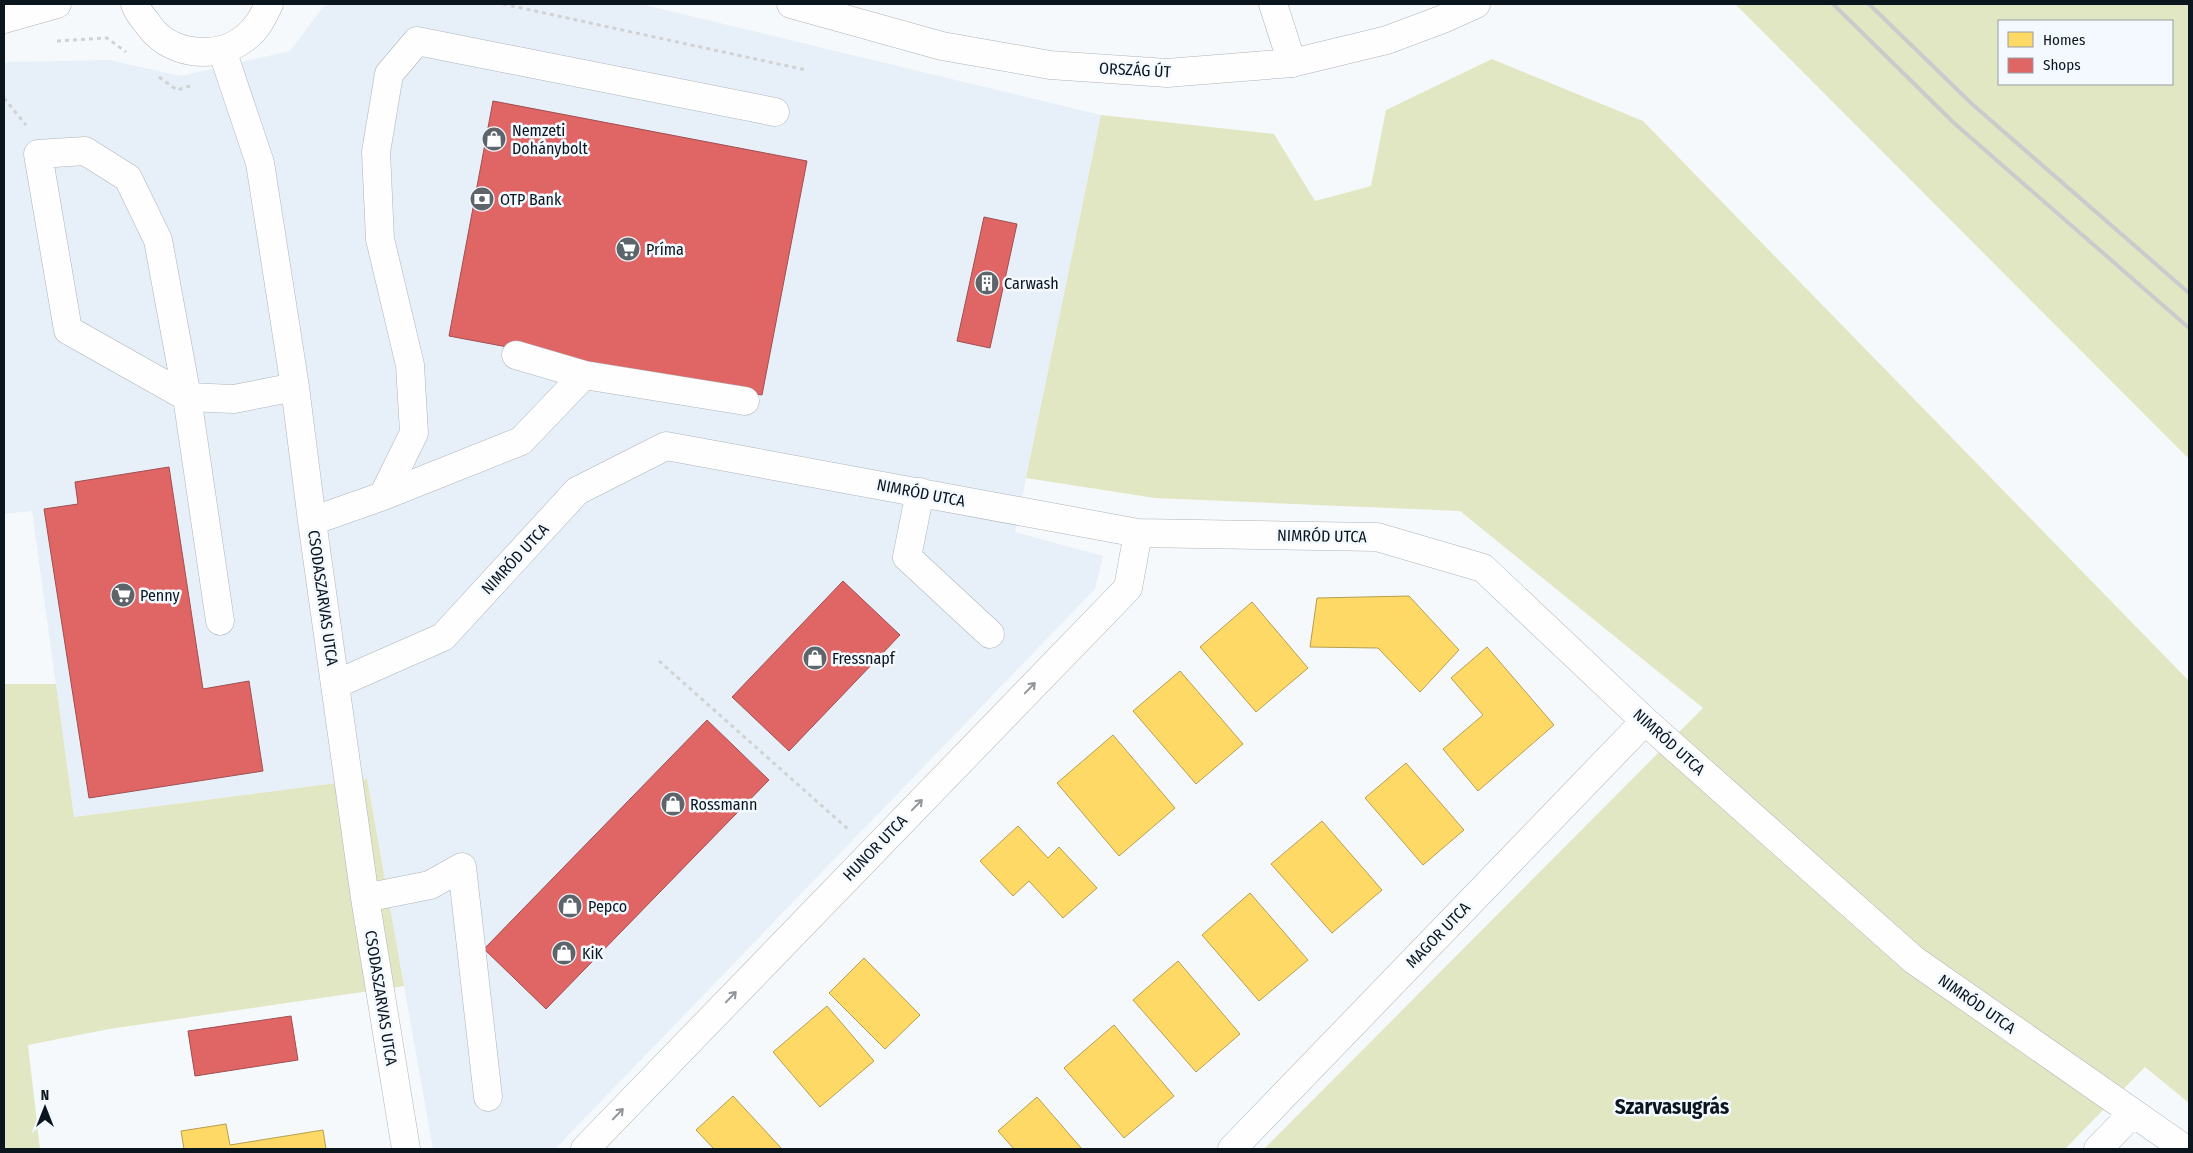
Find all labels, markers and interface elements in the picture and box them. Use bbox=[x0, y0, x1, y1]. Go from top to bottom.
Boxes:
legend bbox=[1998, 20, 2173, 85]
text: Homes bbox=[2043, 31, 2085, 49]
text: Shops bbox=[2043, 56, 2081, 74]
street label: ORSZÁG ÚT bbox=[1099, 59, 1172, 81]
place label: Nemzeti Dohánybolt bbox=[512, 121, 589, 158]
shop icon: Nemzeti Dohánybolt bbox=[481, 126, 507, 152]
bank icon: OTP Bank bbox=[469, 186, 495, 212]
place label: OTP Bank bbox=[500, 190, 562, 209]
supermarket icon: Príma bbox=[615, 236, 641, 262]
place label: Príma bbox=[646, 240, 684, 259]
building icon: Carwash bbox=[974, 270, 1000, 296]
place label: Carwash bbox=[1004, 274, 1059, 293]
street label: NIMRÓD UTCA bbox=[875, 475, 967, 511]
street label: NIMRÓD UTCA bbox=[477, 519, 553, 598]
street label: NIMRÓD UTCA bbox=[1277, 526, 1368, 546]
street label: CSODASZARVAS UTCA bbox=[304, 529, 342, 668]
supermarket icon: Penny bbox=[110, 582, 136, 608]
place label: Penny bbox=[140, 586, 181, 605]
shop icon: Fressnapf bbox=[802, 645, 828, 671]
place label: Fressnapf bbox=[832, 649, 896, 668]
one-way arrow bbox=[1024, 682, 1036, 694]
street label: NIMRÓD UTCA bbox=[1629, 705, 1709, 779]
shop icon: Rossmann bbox=[660, 791, 686, 817]
place label: Rossmann bbox=[690, 795, 757, 814]
one-way arrow bbox=[911, 799, 923, 811]
street label: HUNOR UTCA bbox=[839, 811, 911, 885]
shop icon: Pepco bbox=[557, 893, 583, 919]
place label: Pepco bbox=[588, 897, 627, 916]
street label: MAGOR UTCA bbox=[1402, 898, 1474, 972]
street label: CSODASZARVAS UTCA bbox=[361, 929, 401, 1068]
shop icon: KiK bbox=[551, 940, 577, 966]
place label: KiK bbox=[582, 944, 603, 963]
street label: NIMRÓD UTCA bbox=[1935, 970, 2020, 1038]
one-way arrow bbox=[725, 991, 737, 1004]
north arrow bbox=[20, 1083, 70, 1133]
text: N bbox=[41, 1087, 49, 1104]
district label: Szarvasugrás bbox=[1615, 1094, 1729, 1120]
one-way arrow bbox=[612, 1108, 625, 1120]

